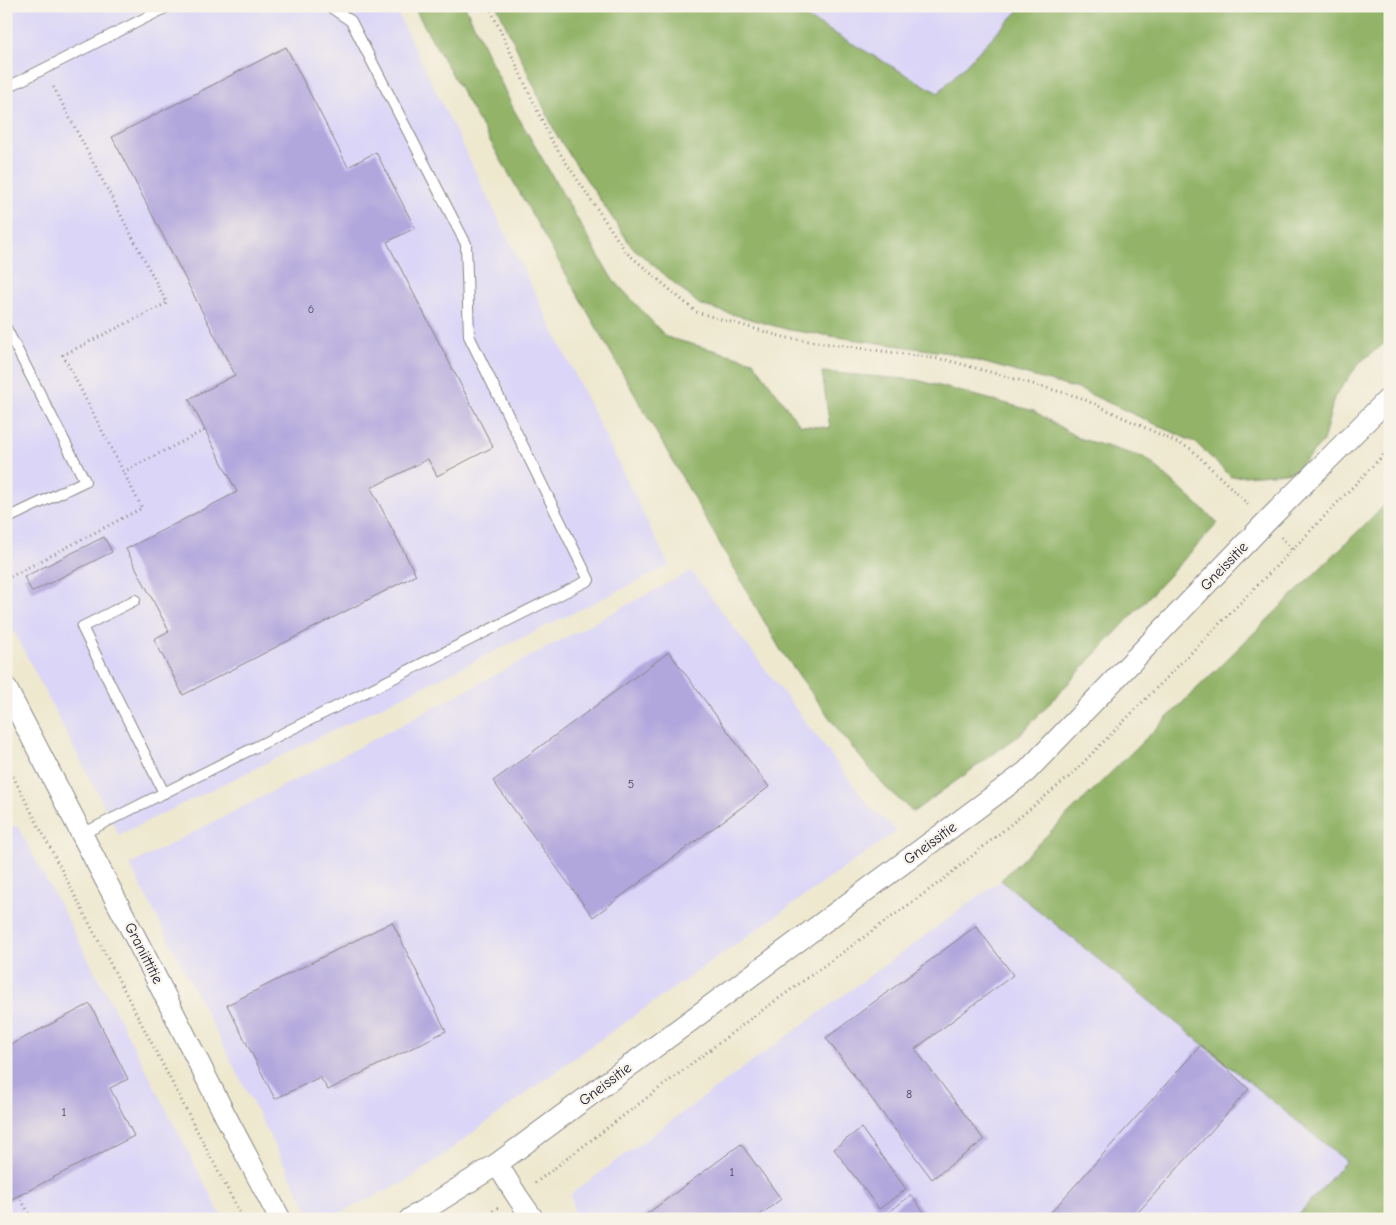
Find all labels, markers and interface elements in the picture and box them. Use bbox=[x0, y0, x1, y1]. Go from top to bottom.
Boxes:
house number: 6 bbox=[308, 302, 314, 316]
street label: Gneissitie bbox=[1196, 537, 1252, 594]
house number: 5 bbox=[628, 777, 634, 791]
street label: Gneissitie bbox=[900, 817, 960, 868]
street label: Graniittitie bbox=[121, 919, 167, 987]
street label: Gneissitie bbox=[575, 1058, 635, 1110]
house number: 8 bbox=[906, 1087, 912, 1101]
house number: 1 bbox=[62, 1105, 67, 1119]
house number: 1 bbox=[730, 1165, 735, 1179]

